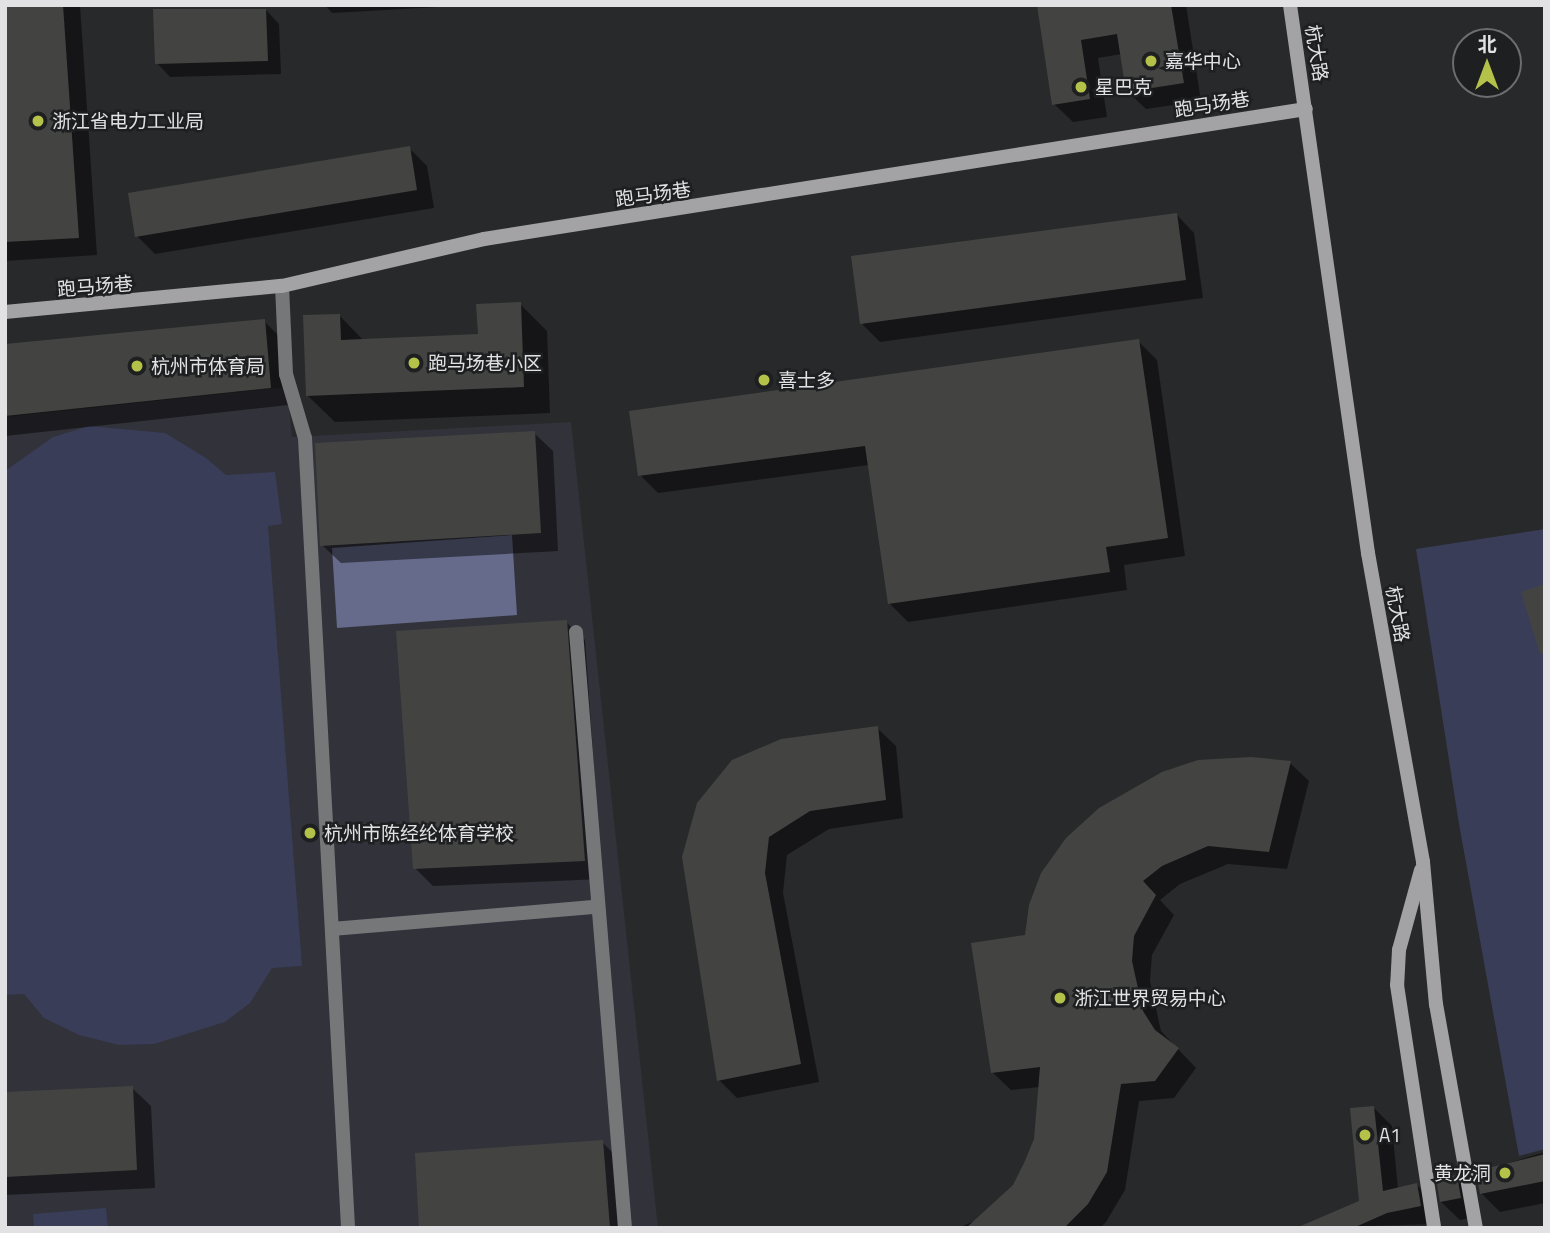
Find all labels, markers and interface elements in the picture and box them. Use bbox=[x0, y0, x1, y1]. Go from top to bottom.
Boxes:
street label: 杭大路 bbox=[1301, 23, 1333, 83]
north arrow bbox=[1452, 28, 1522, 98]
text: 北 bbox=[1477, 29, 1497, 58]
place label: 嘉华中心 bbox=[1165, 50, 1241, 72]
marker: 嘉华中心 bbox=[1143, 53, 1159, 69]
place label: 星巴克 bbox=[1095, 76, 1152, 98]
marker: 星巴克 bbox=[1073, 79, 1089, 95]
street label: 跑马场巷 bbox=[1173, 87, 1251, 121]
place label: 浙江省电力工业局 bbox=[52, 110, 204, 132]
marker: 浙江省电力工业局 bbox=[30, 113, 46, 129]
street label: 跑马场巷 bbox=[614, 177, 692, 211]
street label: 跑马场巷 bbox=[56, 271, 134, 301]
place label: 跑马场巷小区 bbox=[428, 352, 542, 374]
place label: 杭州市体育局 bbox=[151, 355, 265, 377]
marker: 跑马场巷小区 bbox=[406, 355, 422, 371]
marker: 杭州市体育局 bbox=[129, 358, 145, 374]
place label: 喜士多 bbox=[778, 369, 835, 391]
marker: 喜士多 bbox=[756, 372, 772, 388]
street label: 杭大路 bbox=[1382, 584, 1414, 644]
place label: 杭州市陈经纶体育学校 bbox=[324, 822, 514, 844]
marker: 杭州市陈经纶体育学校 bbox=[302, 825, 318, 841]
place label: 浙江世界贸易中心 bbox=[1074, 987, 1226, 1009]
marker: 浙江世界贸易中心 bbox=[1052, 990, 1068, 1006]
place label: A1 bbox=[1379, 1124, 1401, 1146]
marker: A1 bbox=[1357, 1127, 1373, 1143]
place label: 黄龙洞 bbox=[1434, 1162, 1491, 1184]
marker: 黄龙洞 bbox=[1497, 1165, 1513, 1181]

